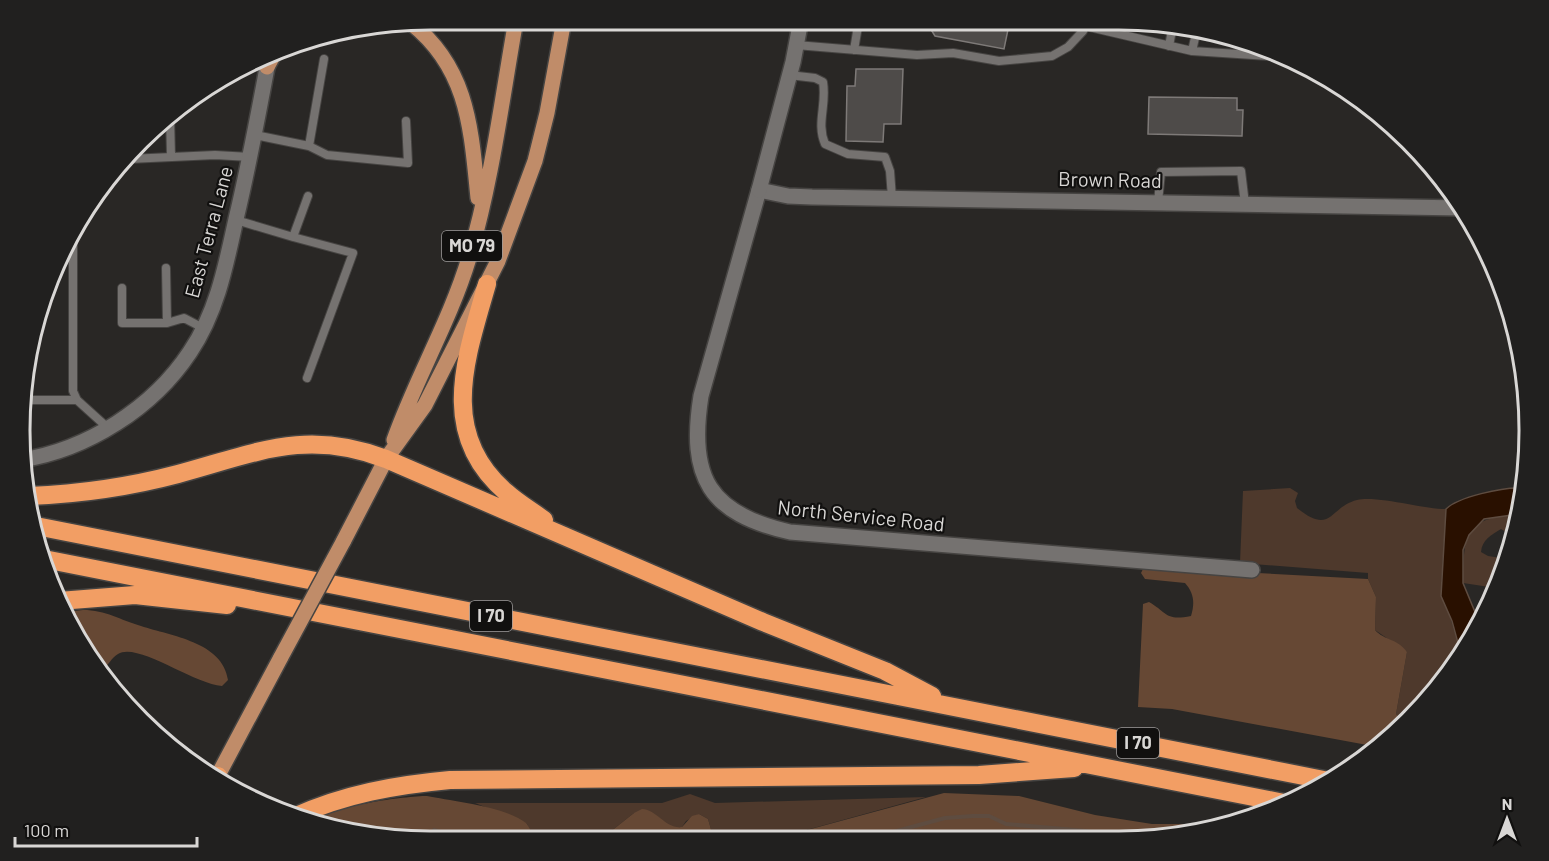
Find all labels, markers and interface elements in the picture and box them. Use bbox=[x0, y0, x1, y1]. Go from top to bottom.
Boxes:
street label: East Terra Lane bbox=[179, 163, 237, 300]
street label: Brown Road bbox=[1058, 166, 1162, 192]
road number: MO 79 bbox=[442, 231, 502, 261]
street label: North Service Road bbox=[776, 494, 946, 536]
road number: I 70 bbox=[470, 601, 512, 631]
road number: I 70 bbox=[1117, 728, 1159, 758]
north arrow bbox=[1477, 789, 1537, 849]
text: N bbox=[1502, 794, 1512, 813]
scale bar bbox=[15, 810, 196, 848]
text: 100 m bbox=[24, 819, 69, 841]

